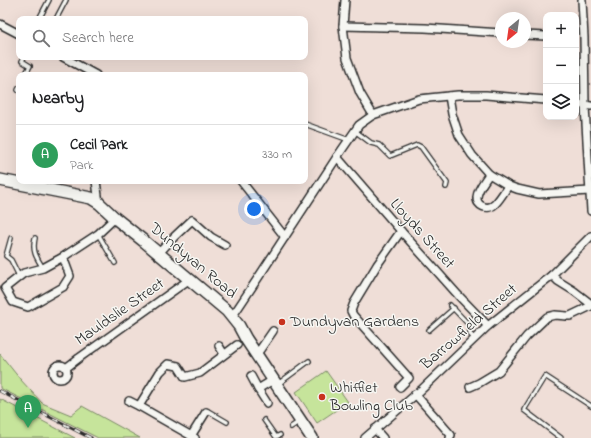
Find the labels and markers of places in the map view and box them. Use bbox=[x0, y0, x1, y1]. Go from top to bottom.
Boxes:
place label: Dundyvan Gardens bbox=[289, 310, 419, 334]
marker: Dundyvan Gardens bbox=[277, 317, 287, 327]
place label: Whifflet Bowling Club bbox=[329, 376, 413, 418]
marker: Whifflet Bowling Club bbox=[317, 392, 327, 402]
pin: A bbox=[15, 395, 41, 428]

